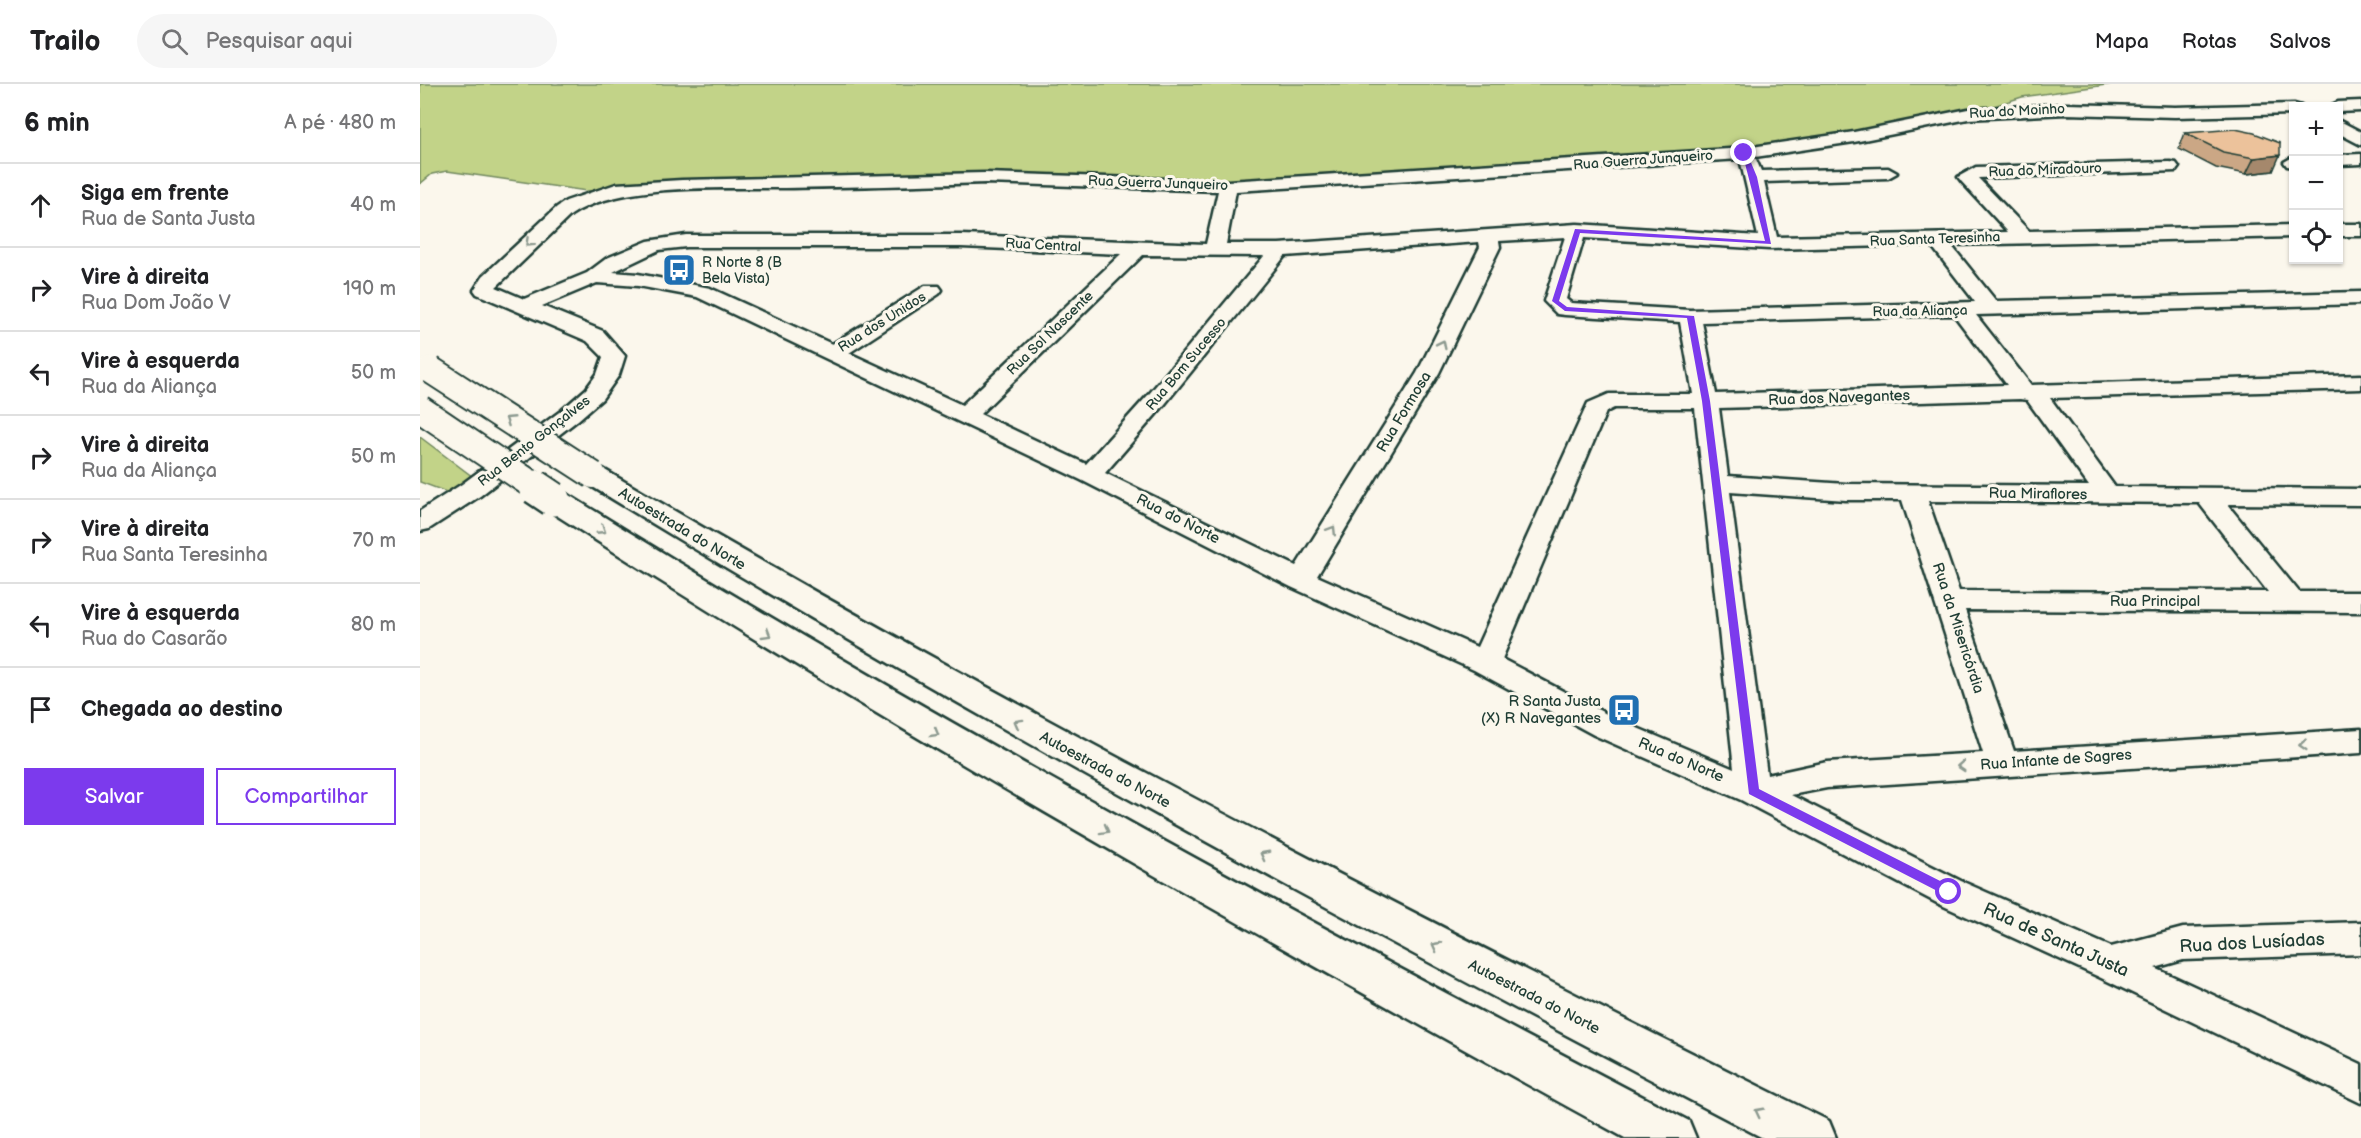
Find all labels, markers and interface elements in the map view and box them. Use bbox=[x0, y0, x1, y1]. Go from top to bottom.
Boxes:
search box bbox=[137, 14, 557, 68]
text: Trailo bbox=[30, 25, 101, 58]
icon: search bbox=[158, 25, 191, 58]
text: Pesquisar aqui bbox=[206, 28, 353, 55]
text: Mapa bbox=[2095, 29, 2149, 54]
text: Rotas bbox=[2182, 29, 2237, 54]
text: Salvos bbox=[2270, 29, 2331, 54]
street label: Rua do Moinho bbox=[1969, 100, 2065, 122]
map controls bbox=[2289, 102, 2343, 264]
button: + bbox=[2289, 102, 2343, 156]
text: 6 min bbox=[24, 108, 90, 139]
text: A pé · 480 m bbox=[284, 111, 396, 135]
route end bbox=[1730, 139, 1756, 165]
street label: Rua Guerra Junqueiro bbox=[1573, 147, 1714, 173]
button: − bbox=[2289, 156, 2343, 210]
street label: Rua do Miradouro bbox=[1988, 160, 2102, 180]
street label: Rua Guerra Junqueiro bbox=[1088, 172, 1228, 194]
text: Siga em frente bbox=[81, 180, 229, 207]
icon: ahead bbox=[24, 189, 57, 222]
text: 40 m bbox=[350, 193, 396, 217]
text: Rua de Santa Justa bbox=[81, 207, 256, 231]
button: locate bbox=[2289, 210, 2343, 264]
street label: Rua Santa Teresinha bbox=[1869, 228, 2001, 250]
street label: Rua Central bbox=[1005, 235, 1081, 255]
one-way arrow bbox=[525, 236, 536, 247]
bus stop icon: R Norte 8 (B Bela Vista) bbox=[661, 252, 697, 288]
place label: R Norte 8 (B Bela Vista) bbox=[702, 254, 782, 287]
text: Vire à direita bbox=[81, 264, 209, 291]
icon: right bbox=[24, 273, 57, 306]
text: 190 m bbox=[343, 277, 396, 301]
street label: Rua Sol Nascente bbox=[1003, 287, 1097, 379]
street label: Rua dos Unidos bbox=[835, 288, 929, 356]
text: Rua Dom João V bbox=[81, 291, 231, 315]
street label: Rua da Aliança bbox=[1872, 302, 1968, 320]
street label: Rua Bom Sucesso bbox=[1142, 314, 1230, 414]
one-way arrow bbox=[1435, 340, 1447, 351]
text: Vire à esquerda bbox=[81, 348, 240, 375]
icon: left bbox=[24, 357, 57, 390]
text: 50 m bbox=[351, 361, 396, 385]
street label: Rua Formosa bbox=[1372, 368, 1436, 456]
text: Rua da Aliança bbox=[81, 375, 217, 399]
street label: Rua dos Navegantes bbox=[1768, 386, 1911, 410]
street label: Rua Bento Gonçalves bbox=[475, 392, 593, 490]
one-way arrow bbox=[505, 416, 515, 428]
text: Vire à direita bbox=[81, 432, 209, 459]
icon: right bbox=[24, 441, 57, 474]
text: 50 m bbox=[351, 445, 396, 469]
text: Rua da Aliança bbox=[81, 459, 217, 483]
street label: Autoestrada do Norte bbox=[615, 483, 749, 575]
street label: Rua Miraflores bbox=[1989, 484, 2088, 504]
street label: Rua do Norte bbox=[1133, 490, 1223, 548]
text: Vire à direita bbox=[81, 516, 209, 543]
one-way arrow bbox=[596, 523, 606, 535]
icon: right bbox=[24, 525, 57, 558]
one-way arrow bbox=[1324, 526, 1336, 536]
text: 70 m bbox=[352, 529, 396, 553]
text: Rua Santa Teresinha bbox=[81, 543, 268, 567]
street label: Rua da Misericórdia bbox=[1928, 560, 1988, 696]
street label: Rua Principal bbox=[2110, 592, 2200, 611]
text: Vire à esquerda bbox=[81, 600, 240, 627]
icon: left bbox=[24, 609, 57, 642]
text: 80 m bbox=[351, 613, 396, 637]
text: Rua do Casarão bbox=[81, 627, 228, 651]
one-way arrow bbox=[761, 627, 771, 639]
place label: R Santa Justa (X) R Navegantes bbox=[1481, 692, 1602, 728]
bus stop icon: R Santa Justa (X) R Navegantes bbox=[1606, 692, 1642, 728]
icon: arrive bbox=[24, 693, 57, 726]
text: Chegada ao destino bbox=[81, 696, 283, 723]
one-way arrow bbox=[1014, 719, 1024, 730]
one-way arrow bbox=[929, 726, 939, 737]
street label: Autoestrada do Norte bbox=[1036, 728, 1174, 813]
street label: Rua do Norte bbox=[1635, 733, 1727, 787]
one-way arrow bbox=[2298, 738, 2307, 751]
street label: Rua Infante de Sagres bbox=[1980, 745, 2133, 775]
one-way arrow bbox=[1957, 760, 1966, 773]
button: Salvar bbox=[24, 768, 204, 825]
button: Compartilhar bbox=[216, 768, 396, 825]
one-way arrow bbox=[1098, 823, 1109, 834]
one-way arrow bbox=[1259, 851, 1270, 863]
route start bbox=[1935, 878, 1961, 904]
street label: Rua de Santa Justa bbox=[1980, 898, 2132, 982]
street label: Rua dos Lusíadas bbox=[2179, 929, 2325, 957]
one-way arrow bbox=[1431, 942, 1442, 954]
street label: Autoestrada do Norte bbox=[1465, 956, 1603, 1038]
one-way arrow bbox=[1755, 1107, 1766, 1119]

